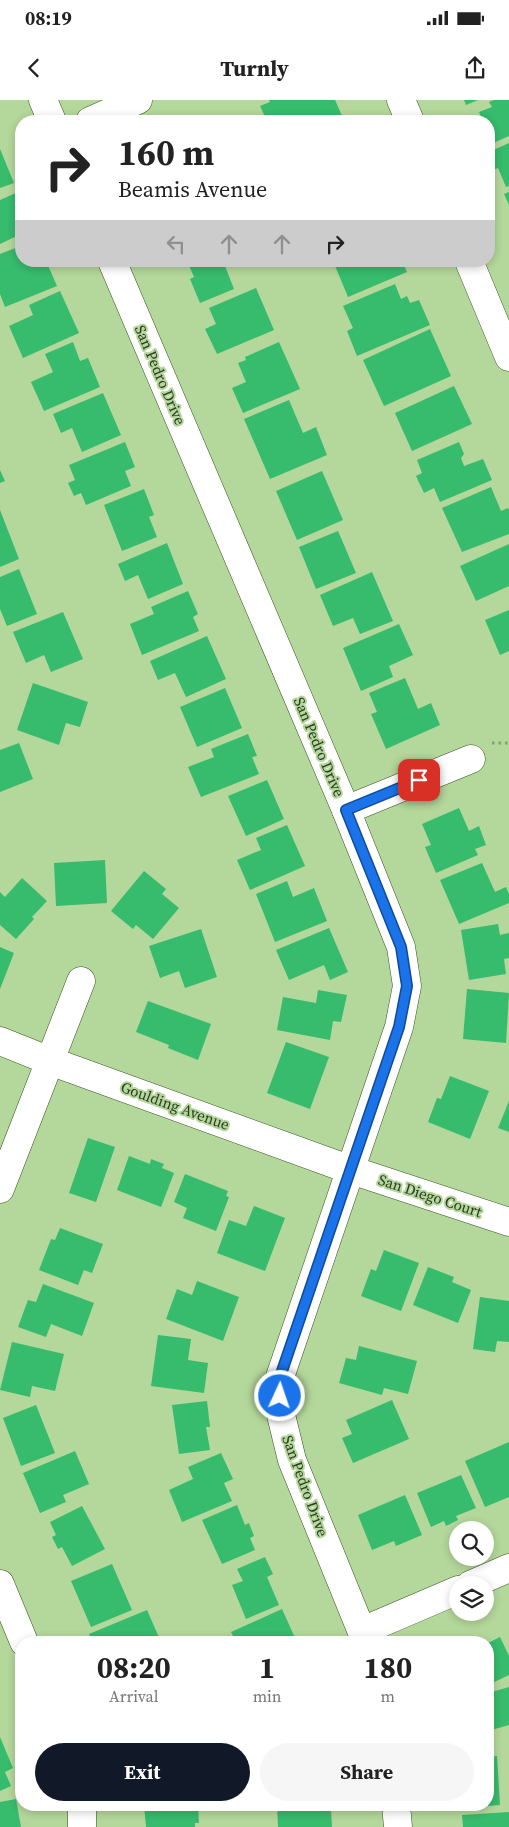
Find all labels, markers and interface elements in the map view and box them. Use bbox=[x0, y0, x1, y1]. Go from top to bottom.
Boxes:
text: 08:19 bbox=[25, 5, 72, 31]
text: Turnly bbox=[220, 53, 289, 83]
icon: back bbox=[20, 54, 48, 82]
icon: share bbox=[461, 54, 489, 82]
text: 160 m bbox=[118, 129, 214, 177]
icon: right bbox=[35, 135, 100, 200]
text: Beamis Avenue bbox=[118, 174, 267, 204]
icon: left bbox=[162, 230, 190, 258]
icon: ahead bbox=[215, 230, 243, 258]
icon: ahead bbox=[268, 230, 296, 258]
icon: right bbox=[321, 230, 349, 258]
street label: San Pedro Drive bbox=[130, 322, 191, 428]
street label: San Pedro Drive bbox=[289, 694, 350, 800]
pin bbox=[398, 759, 440, 801]
icon: arrive bbox=[405, 766, 433, 794]
street label: Goulding Avenue bbox=[118, 1076, 233, 1135]
street label: San Diego Court bbox=[376, 1169, 485, 1222]
position arrow bbox=[253, 1369, 305, 1421]
street label: San Pedro Drive bbox=[277, 1432, 334, 1540]
map controls bbox=[449, 1521, 494, 1621]
button: search bbox=[449, 1521, 494, 1566]
button: layers bbox=[449, 1576, 494, 1621]
text: 08:20 bbox=[97, 1647, 171, 1688]
text: 1 bbox=[259, 1647, 275, 1688]
text: 180 bbox=[363, 1647, 412, 1688]
text: Arrival bbox=[109, 1685, 159, 1707]
text: min bbox=[253, 1685, 282, 1707]
text: m bbox=[381, 1685, 395, 1707]
button: Exit bbox=[35, 1743, 250, 1801]
button: Share bbox=[260, 1743, 474, 1801]

